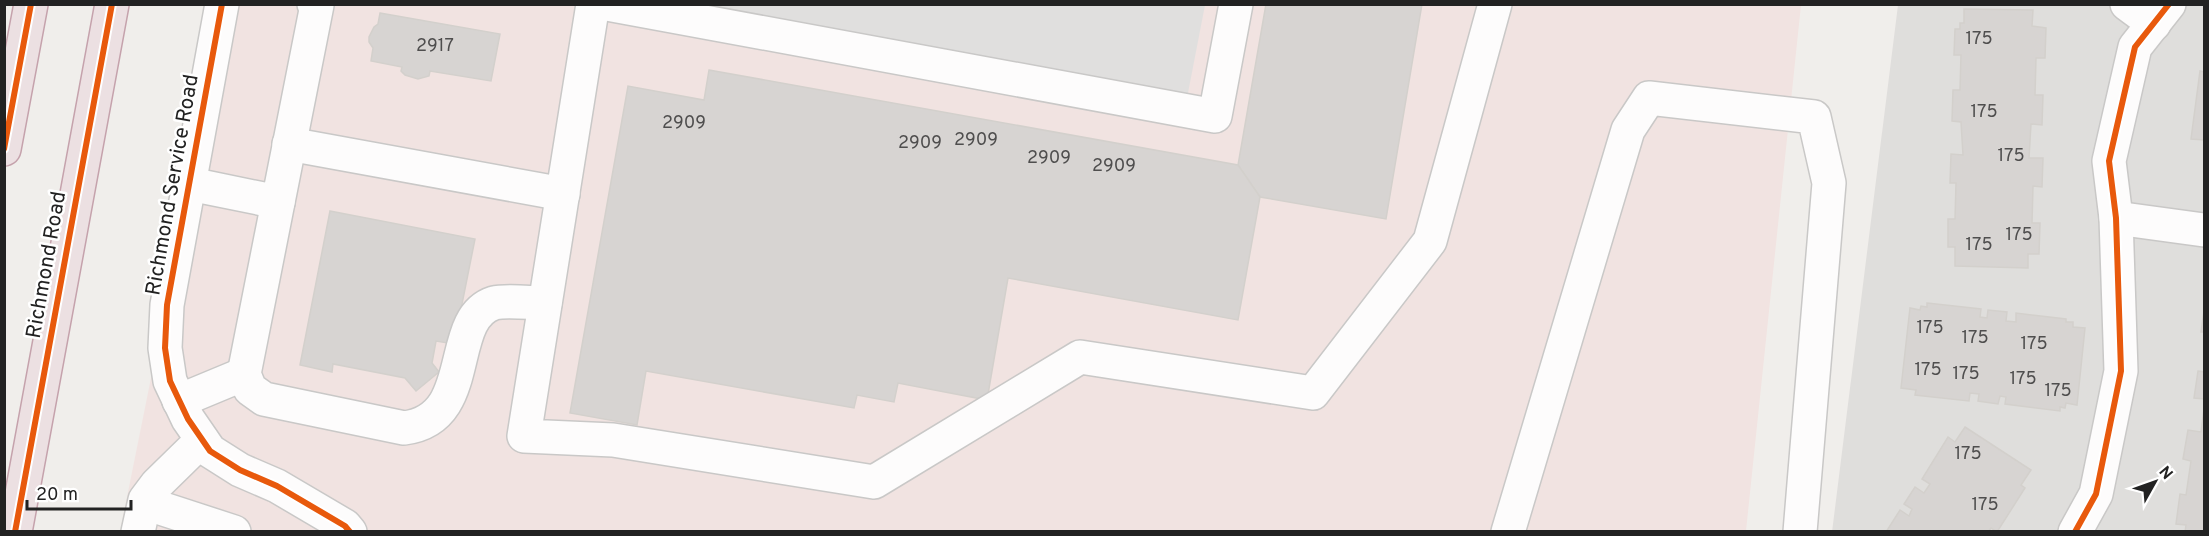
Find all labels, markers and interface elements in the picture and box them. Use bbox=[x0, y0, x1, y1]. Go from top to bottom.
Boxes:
house number: 175 bbox=[1965, 28, 1993, 51]
house number: 2917 bbox=[416, 35, 454, 58]
street label: Richmond Service Road bbox=[140, 72, 206, 298]
house number: 175 bbox=[1970, 101, 1998, 124]
house number: 2909 bbox=[662, 112, 706, 135]
house number: 2909 bbox=[954, 129, 998, 152]
house number: 2909 bbox=[898, 132, 942, 155]
house number: 175 bbox=[1997, 145, 2025, 168]
house number: 2909 bbox=[1027, 147, 1071, 170]
house number: 2909 bbox=[1092, 155, 1136, 178]
street label: Richmond Road bbox=[21, 189, 73, 341]
house number: 175 bbox=[2005, 224, 2033, 247]
house number: 175 bbox=[1965, 234, 1993, 257]
house number: 175 bbox=[1916, 317, 1944, 340]
house number: 175 bbox=[1961, 327, 1989, 350]
house number: 175 bbox=[2020, 333, 2048, 356]
house number: 175 bbox=[1914, 359, 1942, 382]
house number: 175 bbox=[1952, 363, 1980, 386]
house number: 175 bbox=[2009, 368, 2037, 391]
house number: 175 bbox=[2044, 380, 2072, 403]
house number: 175 bbox=[1954, 443, 1982, 466]
north arrow bbox=[2125, 452, 2185, 512]
text: N bbox=[2154, 463, 2176, 484]
scale bar bbox=[27, 473, 130, 511]
text: 20 m bbox=[36, 484, 78, 507]
house number: 175 bbox=[1971, 494, 1999, 517]

